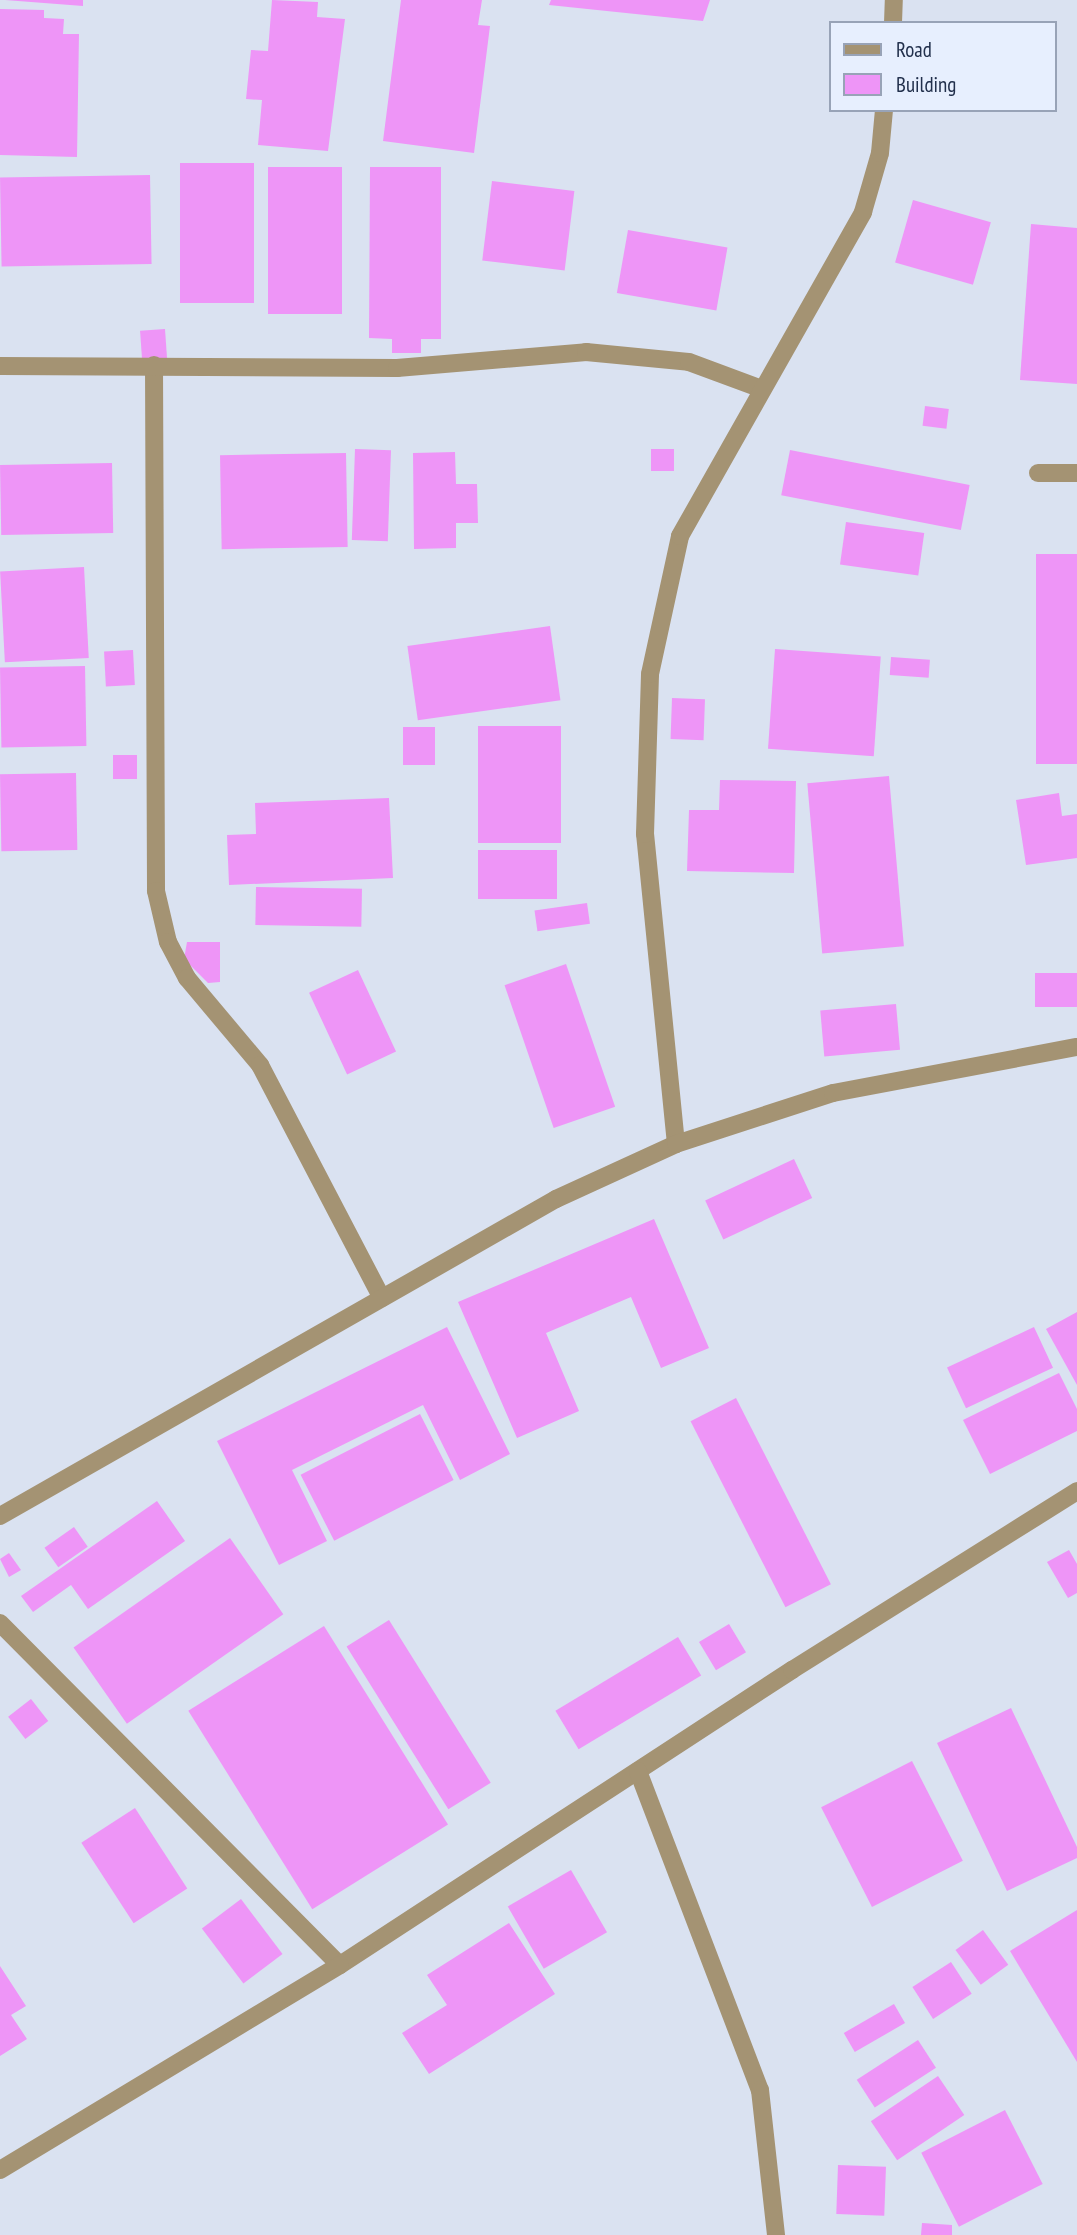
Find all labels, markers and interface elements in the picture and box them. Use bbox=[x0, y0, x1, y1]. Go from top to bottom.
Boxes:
legend bbox=[828, 21, 1056, 112]
text: Road bbox=[896, 36, 932, 63]
text: Building bbox=[896, 71, 956, 98]

